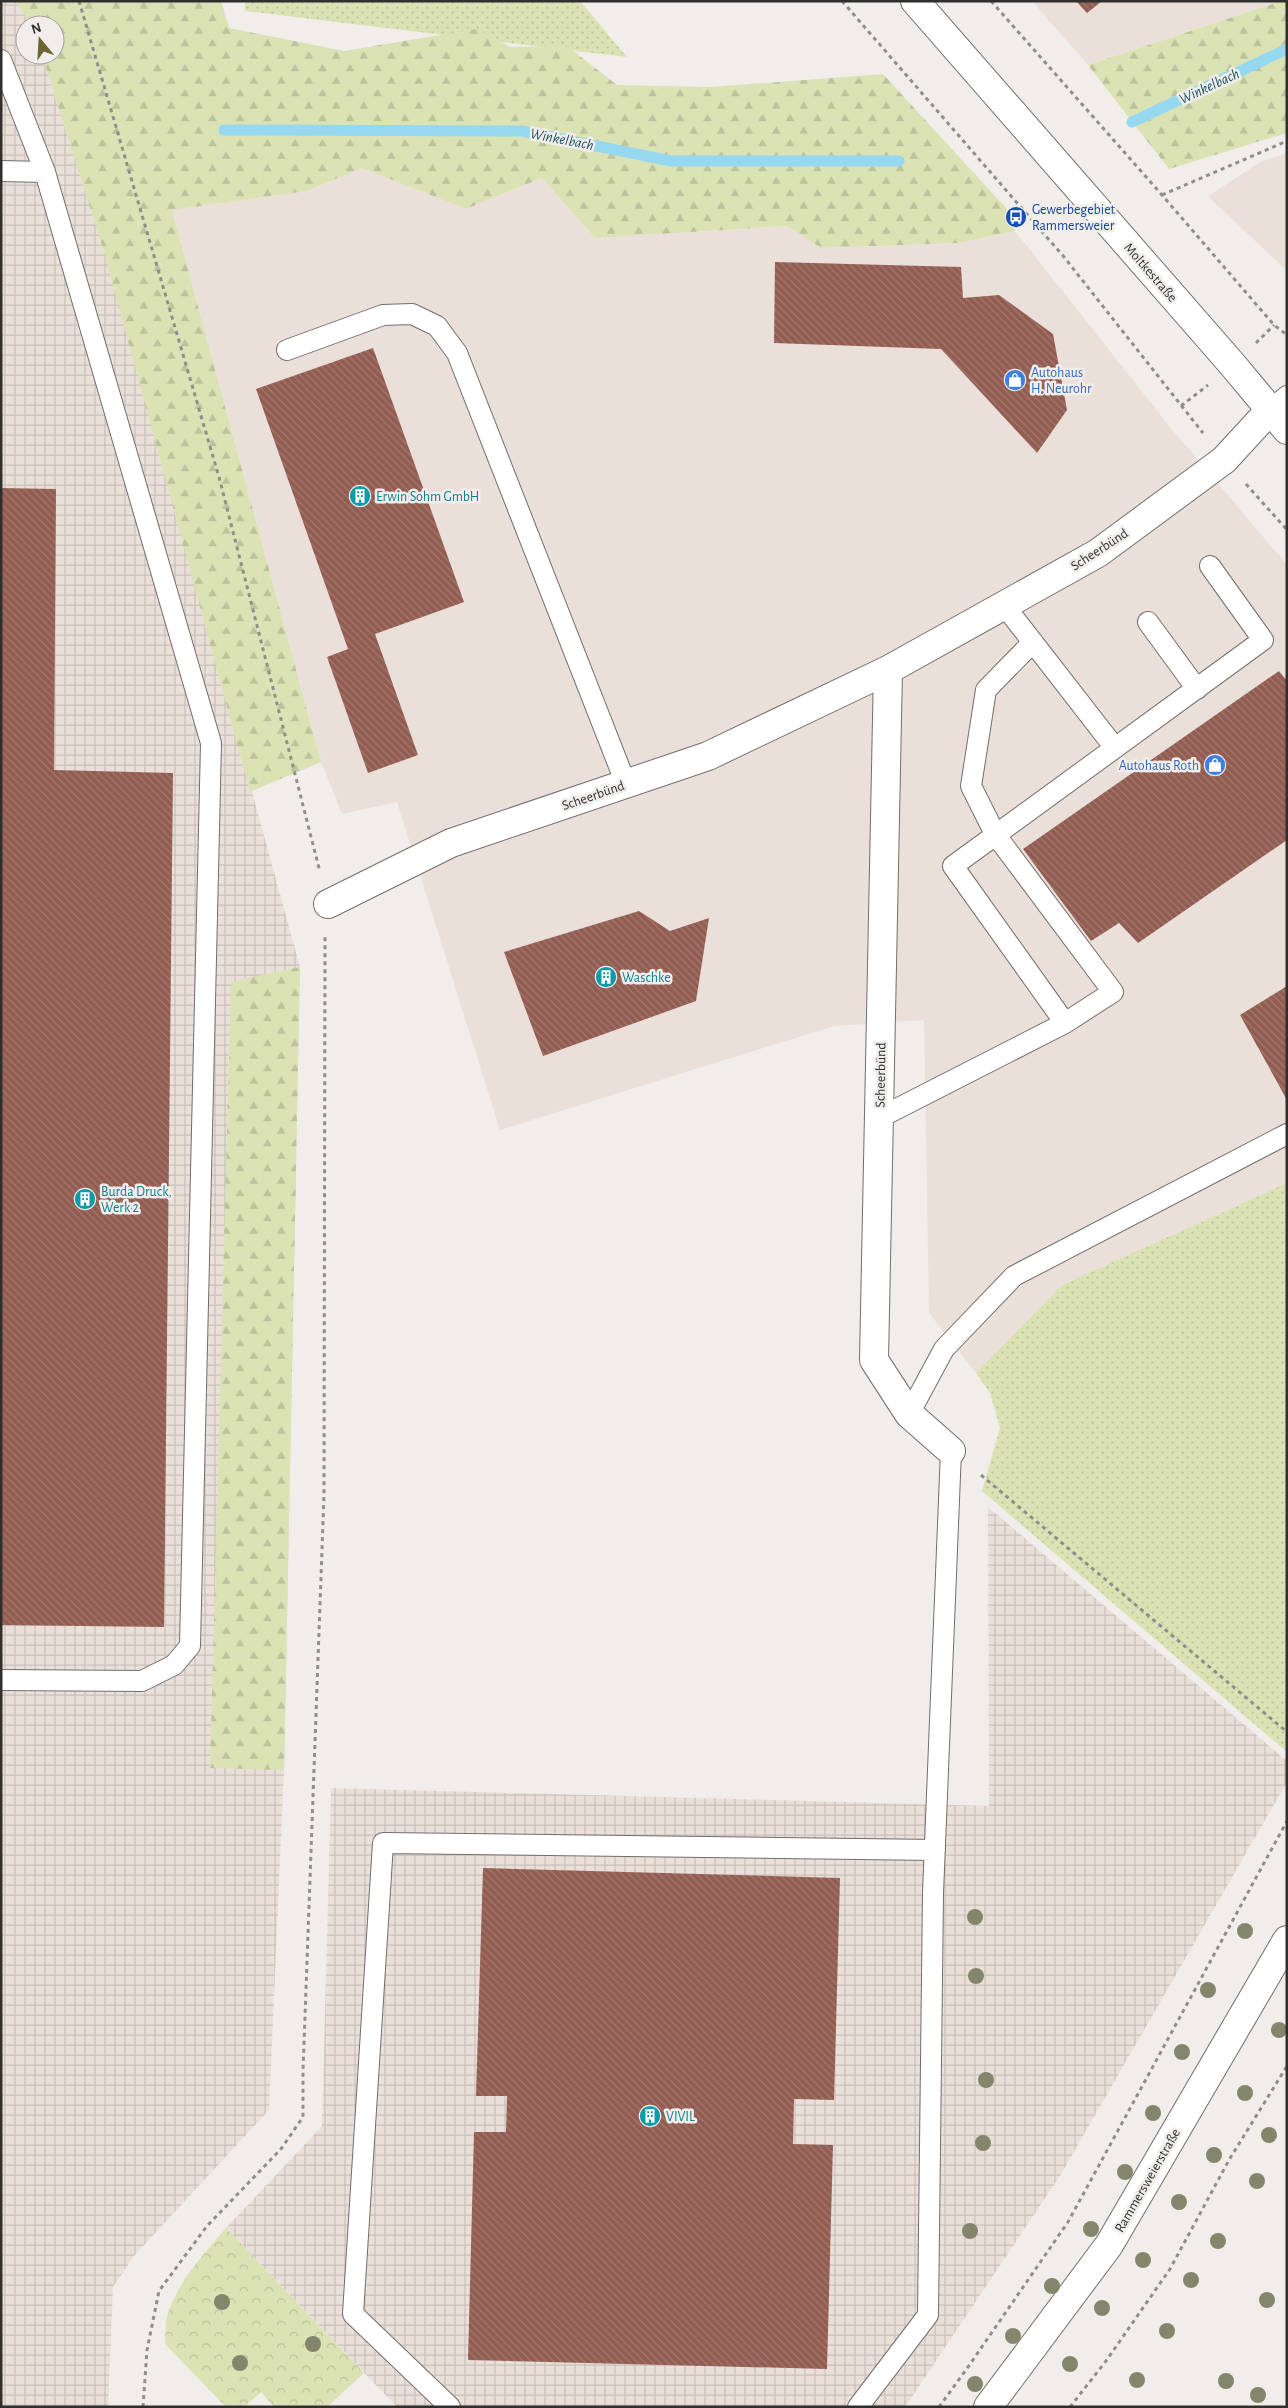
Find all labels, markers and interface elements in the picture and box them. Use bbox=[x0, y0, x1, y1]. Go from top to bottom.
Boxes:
north arrow bbox=[15, 15, 65, 65]
text: N bbox=[29, 20, 43, 37]
water label: Winkelbach bbox=[1177, 66, 1242, 107]
water label: Winkelbach bbox=[529, 126, 595, 153]
place label: Gewerbegebiet Rammersweier bbox=[1032, 203, 1116, 233]
bus stop icon: Gewerbegebiet Rammersweier bbox=[1004, 205, 1028, 229]
street label: Moltkestraße bbox=[1121, 241, 1179, 305]
place label: Autohaus H. Neurohr bbox=[1031, 366, 1092, 396]
shop icon: Autohaus H. Neurohr bbox=[1003, 368, 1027, 392]
building icon: Erwin Sohm GmbH bbox=[348, 484, 372, 508]
place label: Erwin Sohm GmbH bbox=[376, 490, 479, 504]
street label: Scheerbünd bbox=[1068, 526, 1131, 573]
shop icon: Autohaus Roth bbox=[1203, 753, 1227, 777]
place label: Autohaus Roth bbox=[1119, 759, 1199, 773]
street label: Scheerbünd bbox=[560, 779, 626, 813]
building icon: Waschke bbox=[594, 965, 618, 989]
place label: Waschke bbox=[622, 971, 671, 985]
street label: Scheerbünd bbox=[873, 1042, 889, 1108]
place label: Burda Druck, Werk 2 bbox=[101, 1185, 172, 1215]
building icon: Burda Druck, Werk 2 bbox=[73, 1187, 97, 1211]
building icon: VIVIL bbox=[638, 2104, 662, 2128]
place label: VIVIL bbox=[666, 2110, 695, 2124]
street label: Rammersweierstraße bbox=[1113, 2126, 1183, 2235]

